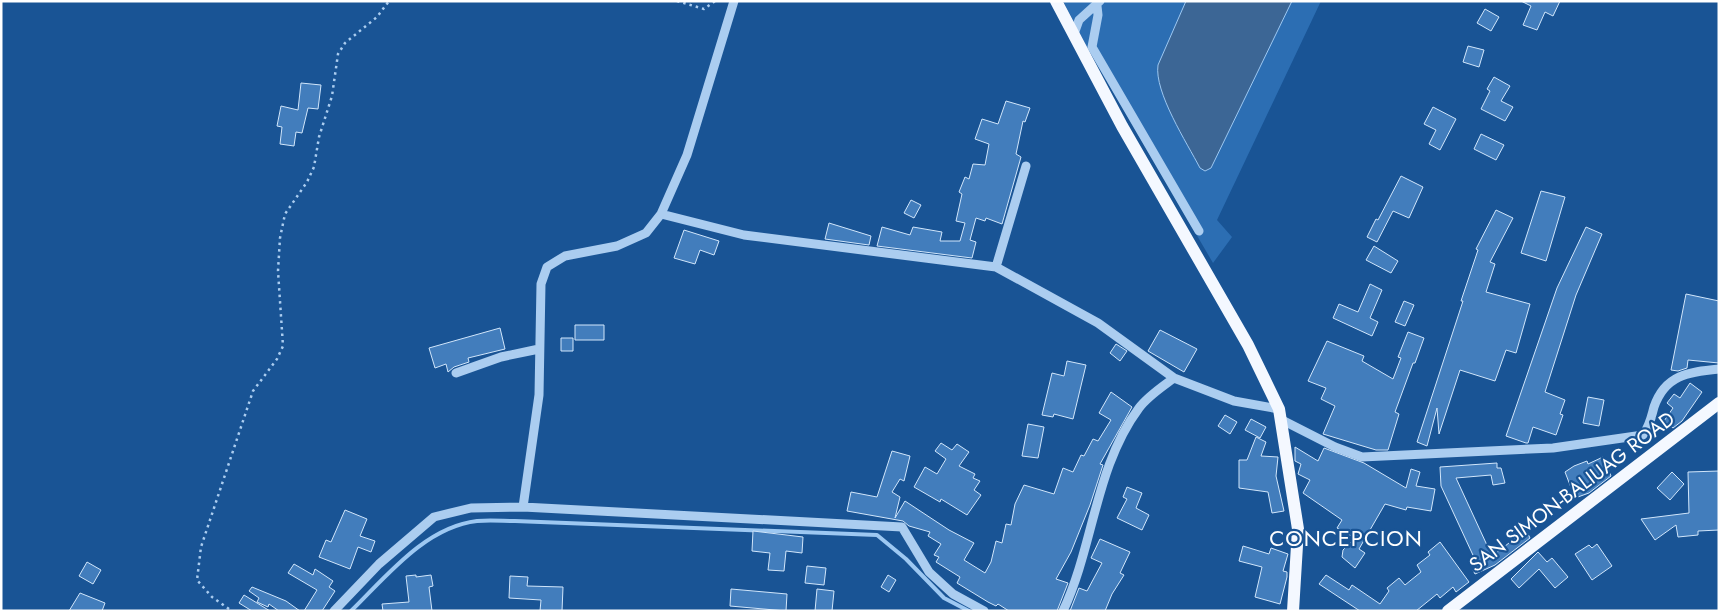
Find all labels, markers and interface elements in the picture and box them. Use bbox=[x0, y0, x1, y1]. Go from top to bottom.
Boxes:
street label: SAN SIMON-BALIUAG ROAD bbox=[1463, 405, 1681, 579]
district label: CONCEPCION bbox=[1269, 522, 1423, 554]

